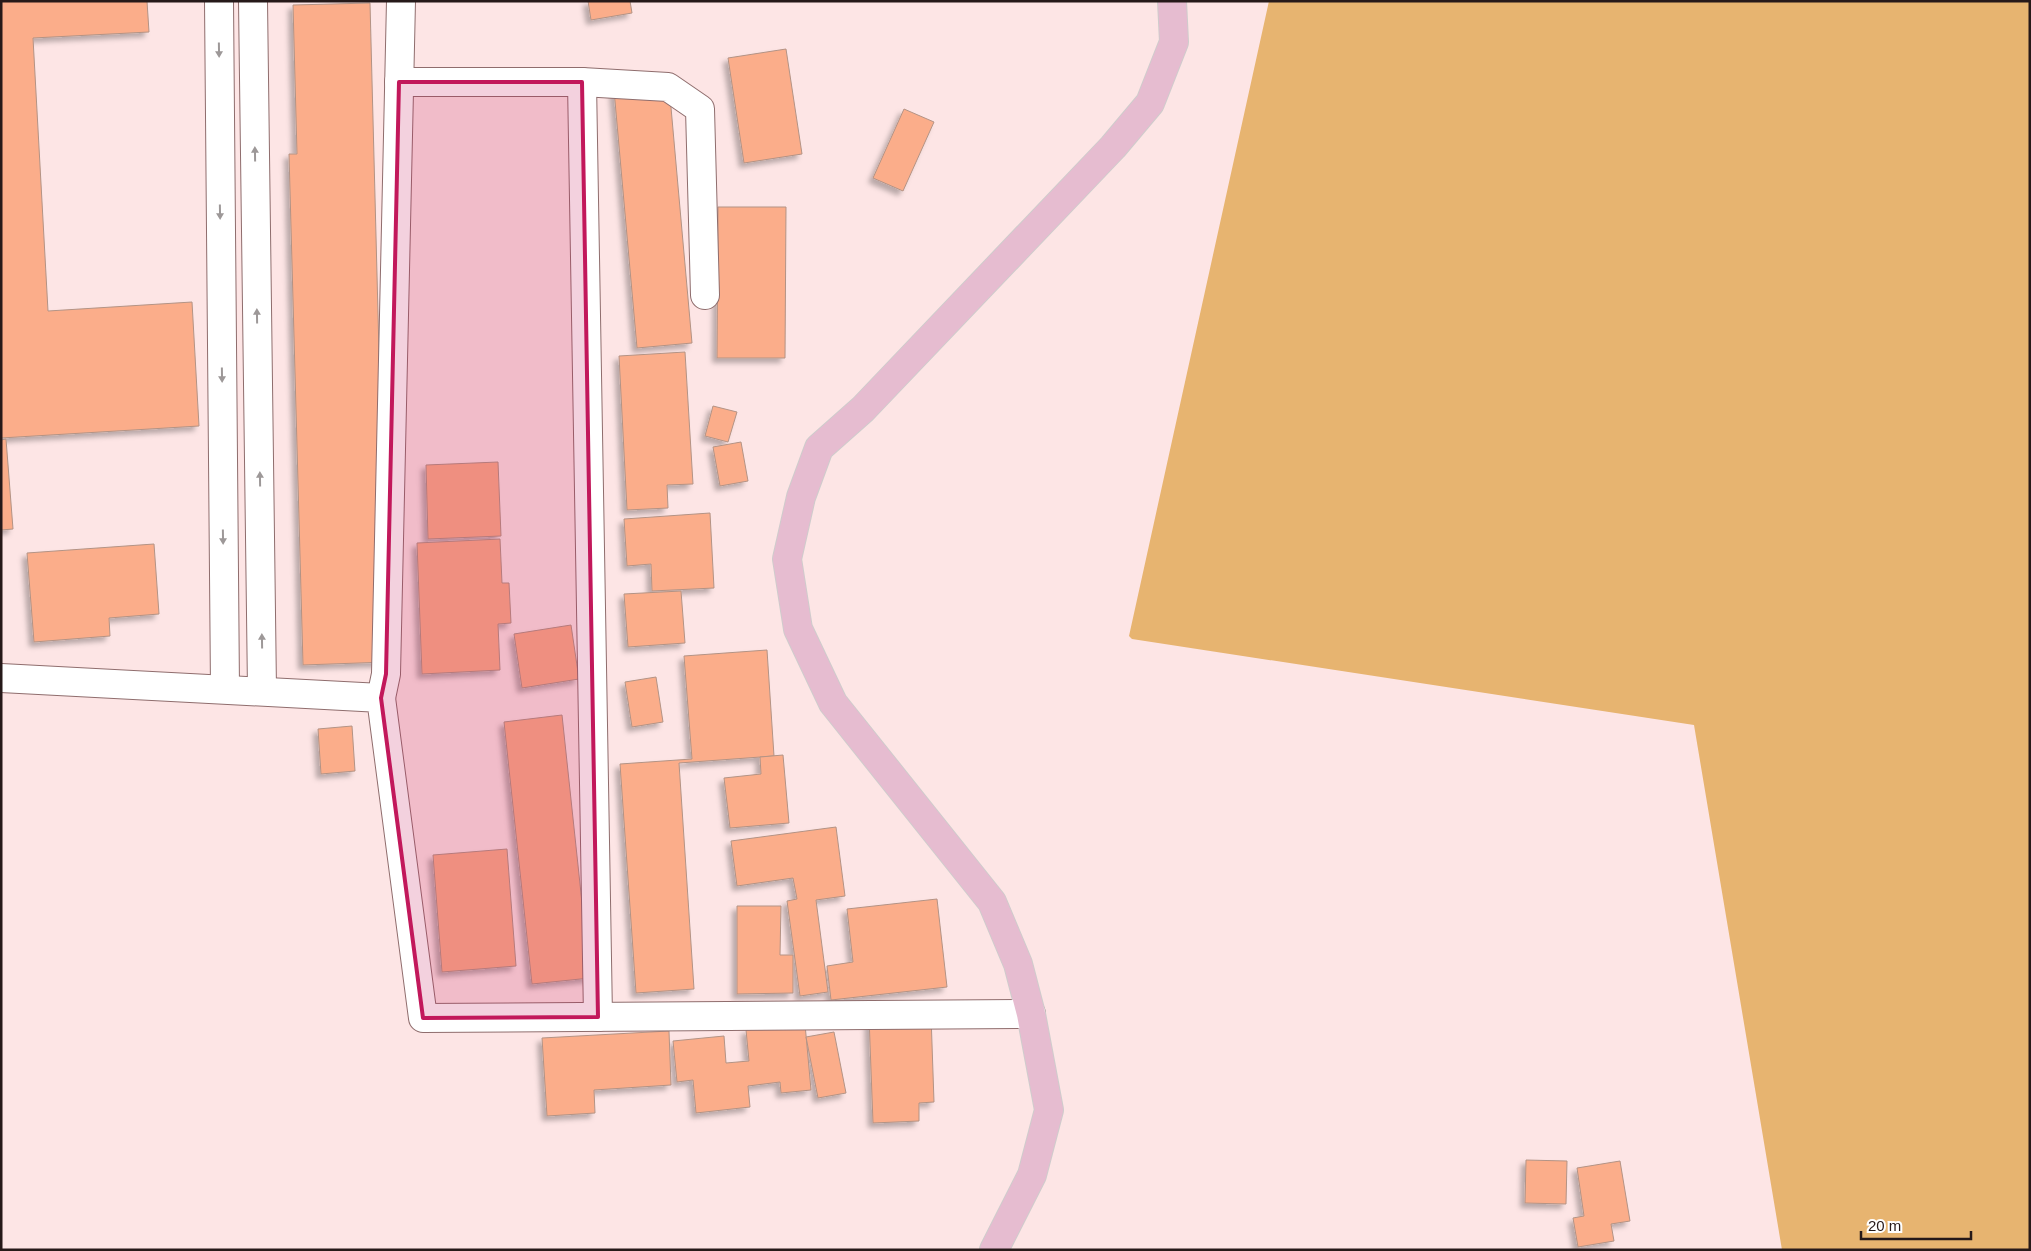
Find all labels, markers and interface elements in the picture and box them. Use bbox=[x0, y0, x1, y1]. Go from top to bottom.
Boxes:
one-way arrow bbox=[215, 42, 223, 58]
one-way arrow bbox=[251, 146, 259, 162]
one-way arrow bbox=[217, 205, 225, 221]
one-way arrow bbox=[253, 308, 261, 324]
one-way arrow bbox=[218, 367, 226, 383]
one-way arrow bbox=[256, 471, 264, 487]
one-way arrow bbox=[220, 530, 228, 546]
one-way arrow bbox=[258, 633, 266, 649]
scale bar bbox=[1861, 1208, 1971, 1240]
text: 20 m bbox=[1868, 1217, 1901, 1234]

